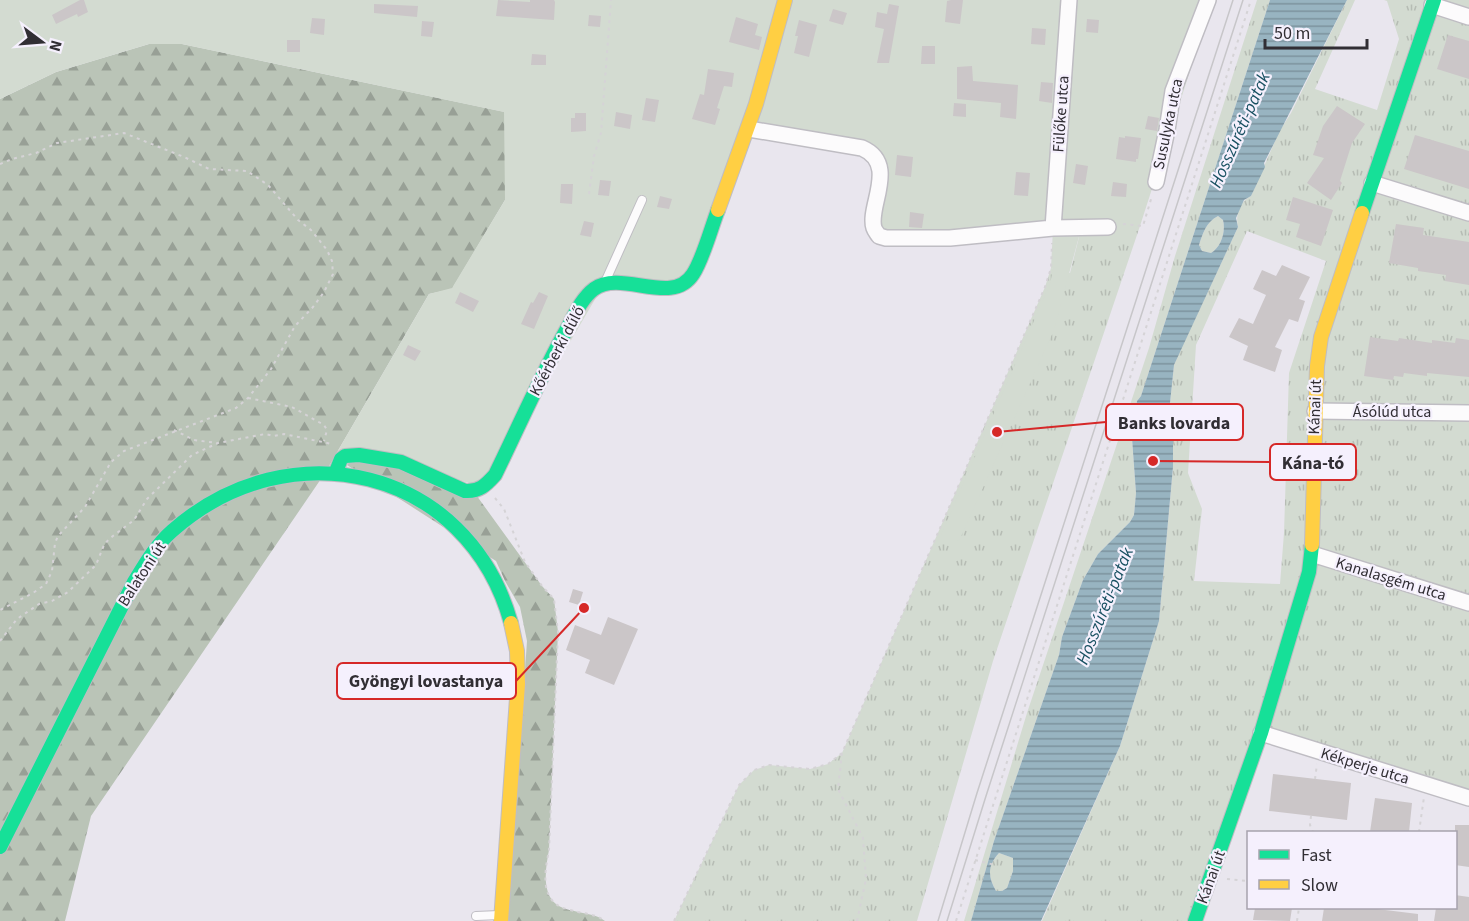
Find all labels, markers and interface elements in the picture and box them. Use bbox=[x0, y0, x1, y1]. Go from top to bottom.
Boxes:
north arrow bbox=[12, 12, 72, 72]
scale bar bbox=[1265, 12, 1367, 50]
text: 50 m bbox=[1274, 21, 1310, 46]
text: N bbox=[43, 38, 67, 54]
water label: Hosszúréti-patak bbox=[1203, 68, 1277, 192]
street label: Fülőke utca bbox=[1047, 75, 1075, 153]
street label: Susulyka utca bbox=[1148, 77, 1188, 171]
street label: Kőérberki dűlő bbox=[524, 302, 590, 400]
street label: Kánai út bbox=[1303, 378, 1327, 435]
street label: Ásólúd utca bbox=[1353, 401, 1431, 423]
callout: Banks lovarda bbox=[1106, 404, 1243, 440]
text: Banks lovarda bbox=[1118, 411, 1230, 436]
callout: Kána-tó bbox=[1270, 444, 1356, 480]
text: Kána-tó bbox=[1282, 451, 1344, 476]
street label: Balatoni út bbox=[113, 537, 171, 611]
water label: Hosszúréti-patak bbox=[1070, 543, 1140, 668]
street label: Kanalasgém utca bbox=[1333, 552, 1449, 606]
callout: Gyöngyi lovastanya bbox=[337, 663, 516, 699]
text: Gyöngyi lovastanya bbox=[349, 669, 503, 694]
street label: Kékperje utca bbox=[1318, 742, 1412, 790]
legend bbox=[1247, 831, 1457, 909]
text: Fast bbox=[1301, 843, 1332, 868]
street label: Kánai út bbox=[1191, 847, 1231, 907]
text: Slow bbox=[1301, 873, 1338, 898]

